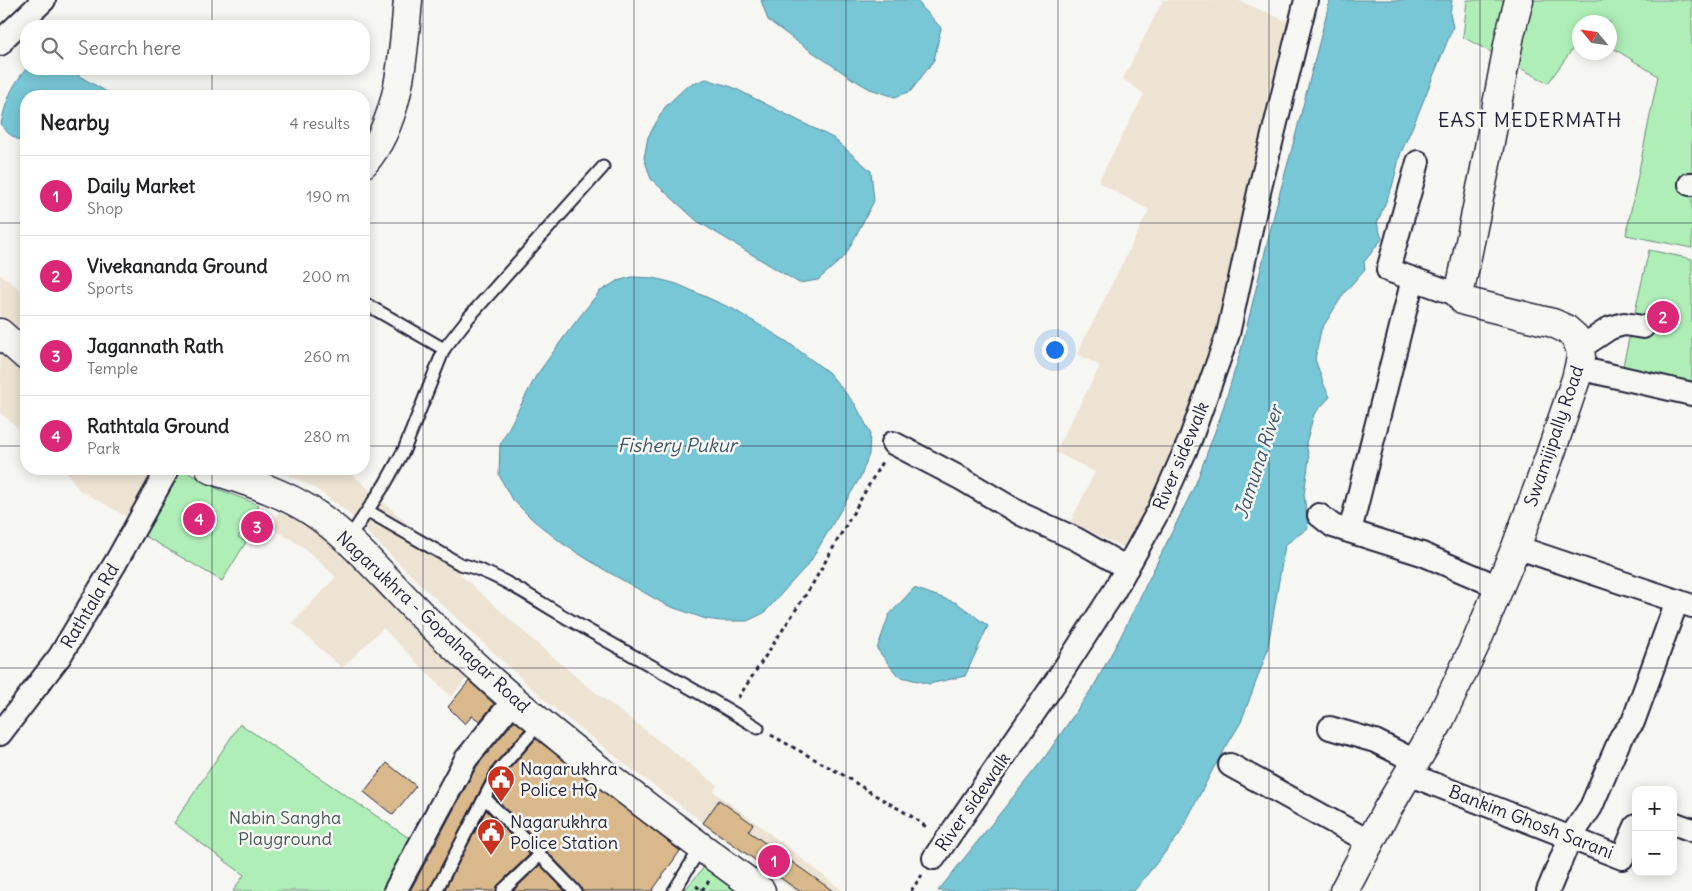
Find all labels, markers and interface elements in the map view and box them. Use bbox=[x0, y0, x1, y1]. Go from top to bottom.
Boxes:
north arrow bbox=[1572, 15, 1617, 60]
search box bbox=[20, 20, 370, 75]
icon: search bbox=[38, 34, 66, 62]
text: Search here bbox=[78, 36, 181, 60]
district label: EAST MEDERMATH bbox=[1438, 107, 1622, 132]
text: Nearby bbox=[40, 109, 110, 136]
text: 4 results bbox=[289, 113, 350, 133]
text: Daily Market bbox=[87, 174, 195, 198]
text: 1 bbox=[53, 186, 59, 206]
text: 190 m bbox=[306, 186, 350, 206]
text: Shop bbox=[87, 198, 123, 218]
text: Vivekananda Ground bbox=[87, 254, 268, 278]
text: 2 bbox=[52, 266, 60, 286]
text: 200 m bbox=[302, 266, 350, 286]
text: Sports bbox=[87, 278, 133, 298]
pin: 2 bbox=[1647, 298, 1679, 336]
text: Jagannath Rath bbox=[87, 334, 224, 358]
your location bbox=[1042, 337, 1068, 363]
text: 3 bbox=[51, 346, 61, 366]
text: 260 m bbox=[304, 346, 350, 366]
text: Temple bbox=[87, 358, 138, 378]
street label: Swamijipally Road bbox=[1519, 362, 1589, 509]
street label: River sidewalk bbox=[1147, 398, 1214, 514]
water label: Jamuna River bbox=[1228, 400, 1288, 522]
text: Rathtala Ground bbox=[87, 414, 229, 438]
text: 4 bbox=[51, 426, 61, 446]
text: 280 m bbox=[304, 426, 350, 446]
water label: Fishery Pukur bbox=[618, 433, 739, 457]
text: Park bbox=[87, 438, 120, 458]
pin: 4 bbox=[183, 500, 215, 538]
pin: 3 bbox=[241, 508, 273, 546]
street label: Nagarukhra - Gopalnagar Road bbox=[332, 526, 535, 718]
street label: Rathtala Rd bbox=[55, 559, 124, 652]
street label: River sidewalk bbox=[930, 748, 1015, 856]
place label: Nagarukhra Police HQ bbox=[520, 757, 618, 801]
public building icon: Nagarukhra Police HQ bbox=[486, 764, 516, 803]
street label: Bankim Ghosh Sarani bbox=[1446, 780, 1617, 864]
map controls bbox=[1632, 786, 1677, 876]
button: + bbox=[1632, 786, 1677, 831]
park label: Nabin Sangha Playground bbox=[229, 806, 341, 850]
place label: Nagarukhra Police Station bbox=[510, 810, 618, 854]
public building icon: Nagarukhra Police Station bbox=[476, 817, 506, 856]
button: − bbox=[1632, 831, 1677, 876]
pin: 1 bbox=[758, 842, 790, 880]

